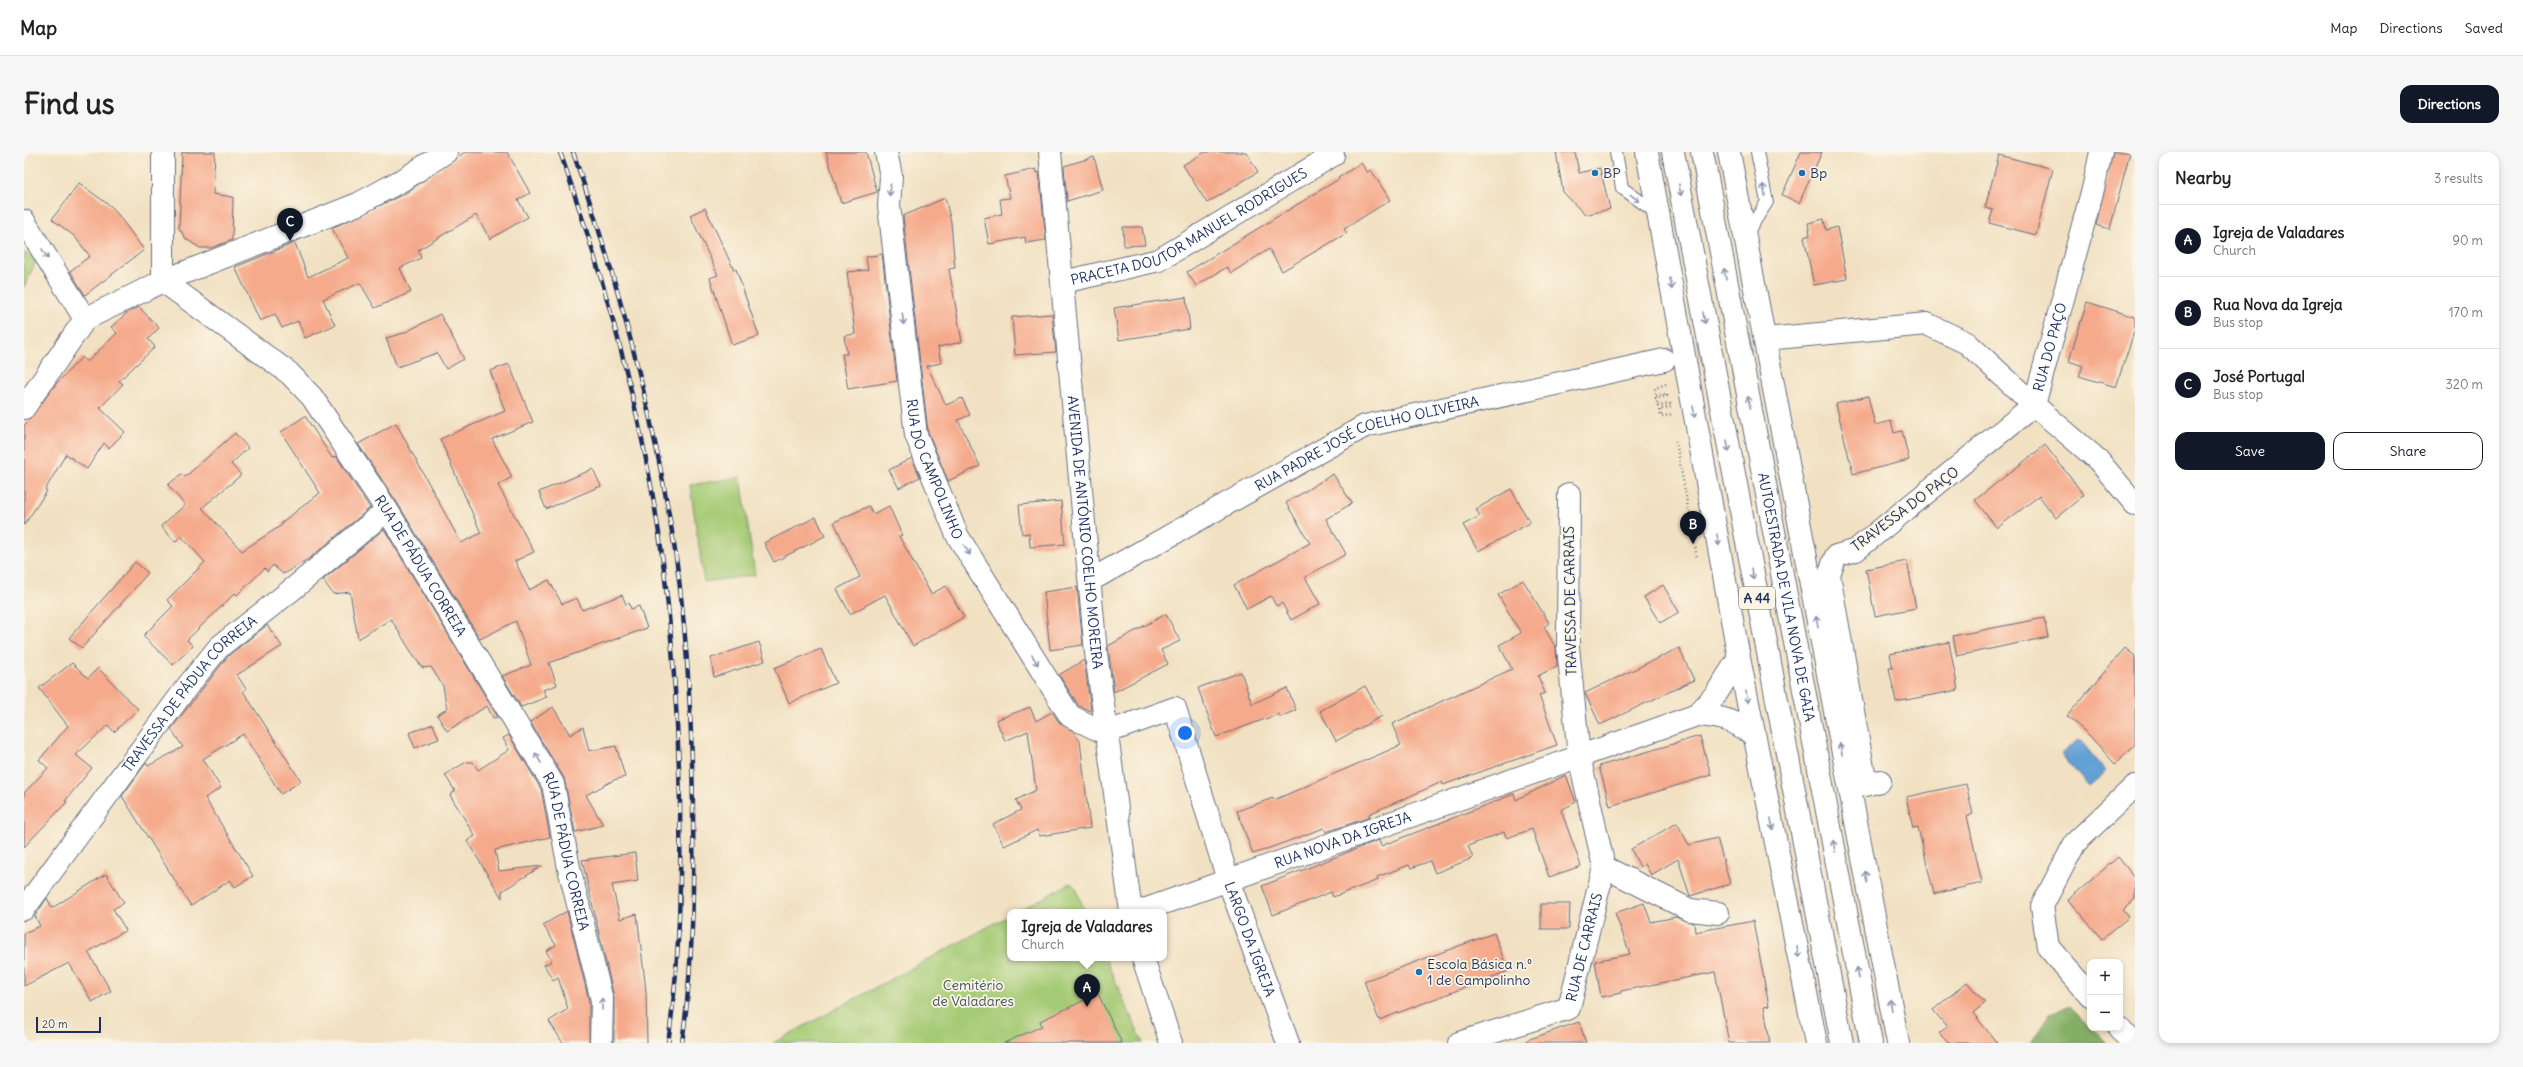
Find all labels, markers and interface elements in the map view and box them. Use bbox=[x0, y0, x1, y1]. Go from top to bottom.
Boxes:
text: Map bbox=[20, 16, 57, 40]
text: Map bbox=[2330, 19, 2357, 37]
text: Directions bbox=[2379, 19, 2443, 37]
text: Saved bbox=[2465, 19, 2503, 37]
button: Directions bbox=[2400, 85, 2499, 123]
text: Find us bbox=[24, 86, 115, 122]
street label: PRACETA DOUTOR MANUEL RODRIGUES bbox=[1069, 164, 1311, 289]
place label: BP bbox=[1603, 164, 1621, 182]
place label: Bp bbox=[1810, 164, 1827, 182]
text: Nearby bbox=[2175, 167, 2231, 189]
marker: BP bbox=[1590, 168, 1600, 178]
marker: Bp bbox=[1797, 168, 1807, 178]
text: 3 results bbox=[2434, 170, 2483, 187]
one-way arrow bbox=[886, 183, 894, 196]
one-way arrow bbox=[1677, 183, 1685, 196]
one-way arrow bbox=[1760, 183, 1768, 196]
one-way arrow bbox=[1630, 194, 1641, 202]
pin: C bbox=[277, 208, 303, 241]
text: Igreja de Valadares bbox=[2213, 223, 2344, 242]
text: A bbox=[2184, 232, 2192, 249]
text: 90 m bbox=[2452, 232, 2483, 249]
text: Church bbox=[2213, 242, 2256, 259]
one-way arrow bbox=[41, 248, 49, 260]
one-way arrow bbox=[1721, 268, 1729, 281]
one-way arrow bbox=[1667, 277, 1675, 290]
text: Rua Nova da Igreja bbox=[2213, 295, 2343, 314]
street label: RUA DO PAÇO bbox=[2029, 300, 2071, 394]
text: B bbox=[2184, 304, 2192, 321]
text: 170 m bbox=[2448, 304, 2483, 321]
one-way arrow bbox=[1701, 311, 1709, 324]
one-way arrow bbox=[899, 312, 906, 325]
text: Bus stop bbox=[2213, 314, 2263, 331]
text: José Portugal bbox=[2213, 367, 2305, 386]
text: C bbox=[2184, 376, 2192, 393]
text: 320 m bbox=[2445, 376, 2483, 393]
text: Bus stop bbox=[2213, 386, 2263, 403]
street label: RUA PADRE JOSÉ COELHO OLIVEIRA bbox=[1252, 392, 1481, 495]
street label: AVENIDA DE ANTÓNIO COELHO MOREIRA bbox=[1063, 395, 1107, 670]
one-way arrow bbox=[1745, 396, 1753, 409]
street label: RUA DO CAMPOLINHO bbox=[903, 398, 967, 542]
one-way arrow bbox=[1691, 405, 1699, 418]
button: Save bbox=[2175, 432, 2325, 470]
button: Share bbox=[2333, 432, 2483, 470]
one-way arrow bbox=[1725, 439, 1733, 452]
street label: TRAVESSA DO PAÇO bbox=[1848, 463, 1963, 555]
street label: AUTOESTRADA DE VILA NOVA DE GAIA bbox=[1754, 471, 1819, 723]
street label: RUA DE PÁDUA CORREIA bbox=[371, 492, 470, 640]
pin: B bbox=[1680, 511, 1706, 544]
street label: TRAVESSA DE CARRAIS bbox=[1560, 526, 1580, 676]
one-way arrow bbox=[1714, 533, 1722, 546]
one-way arrow bbox=[963, 544, 971, 556]
one-way arrow bbox=[1749, 567, 1757, 580]
road number: A 44 bbox=[1739, 587, 1775, 609]
street label: TRAVESSA DE PÁDUA CORREIA bbox=[118, 612, 261, 776]
one-way arrow bbox=[1813, 616, 1821, 629]
one-way arrow bbox=[1032, 654, 1040, 666]
one-way arrow bbox=[1743, 690, 1751, 703]
your location bbox=[1175, 723, 1195, 743]
one-way arrow bbox=[1837, 743, 1845, 756]
one-way arrow bbox=[533, 752, 541, 764]
street label: RUA DE PÁDUA CORREIA bbox=[539, 769, 593, 933]
street label: RUA NOVA DA IGREJA bbox=[1272, 808, 1413, 872]
one-way arrow bbox=[1769, 817, 1777, 830]
one-way arrow bbox=[1829, 840, 1837, 853]
one-way arrow bbox=[1862, 871, 1870, 884]
street label: LARGO DA IGREJA bbox=[1220, 879, 1279, 999]
street label: RUA DE CARRAIS bbox=[1562, 891, 1606, 1003]
popup bbox=[1007, 909, 1167, 961]
text: Igreja de Valadares bbox=[1021, 917, 1153, 936]
text: Church bbox=[1021, 936, 1064, 953]
one-way arrow bbox=[1794, 945, 1802, 958]
place label: Escola Básica n.º 1 de Campolinho bbox=[1427, 955, 1532, 989]
map controls bbox=[2087, 959, 2123, 1031]
button: + bbox=[2087, 959, 2123, 995]
marker: Escola Básica n.º 1 de Campolinho bbox=[1414, 967, 1424, 977]
one-way arrow bbox=[1854, 967, 1862, 980]
pin: A bbox=[1074, 974, 1100, 1007]
park label: Cemitério de Valadares bbox=[932, 976, 1014, 1010]
button: − bbox=[2087, 995, 2123, 1031]
one-way arrow bbox=[598, 998, 606, 1011]
one-way arrow bbox=[1887, 999, 1895, 1012]
scale bar bbox=[36, 1015, 101, 1034]
text: 20 m bbox=[42, 1017, 68, 1031]

